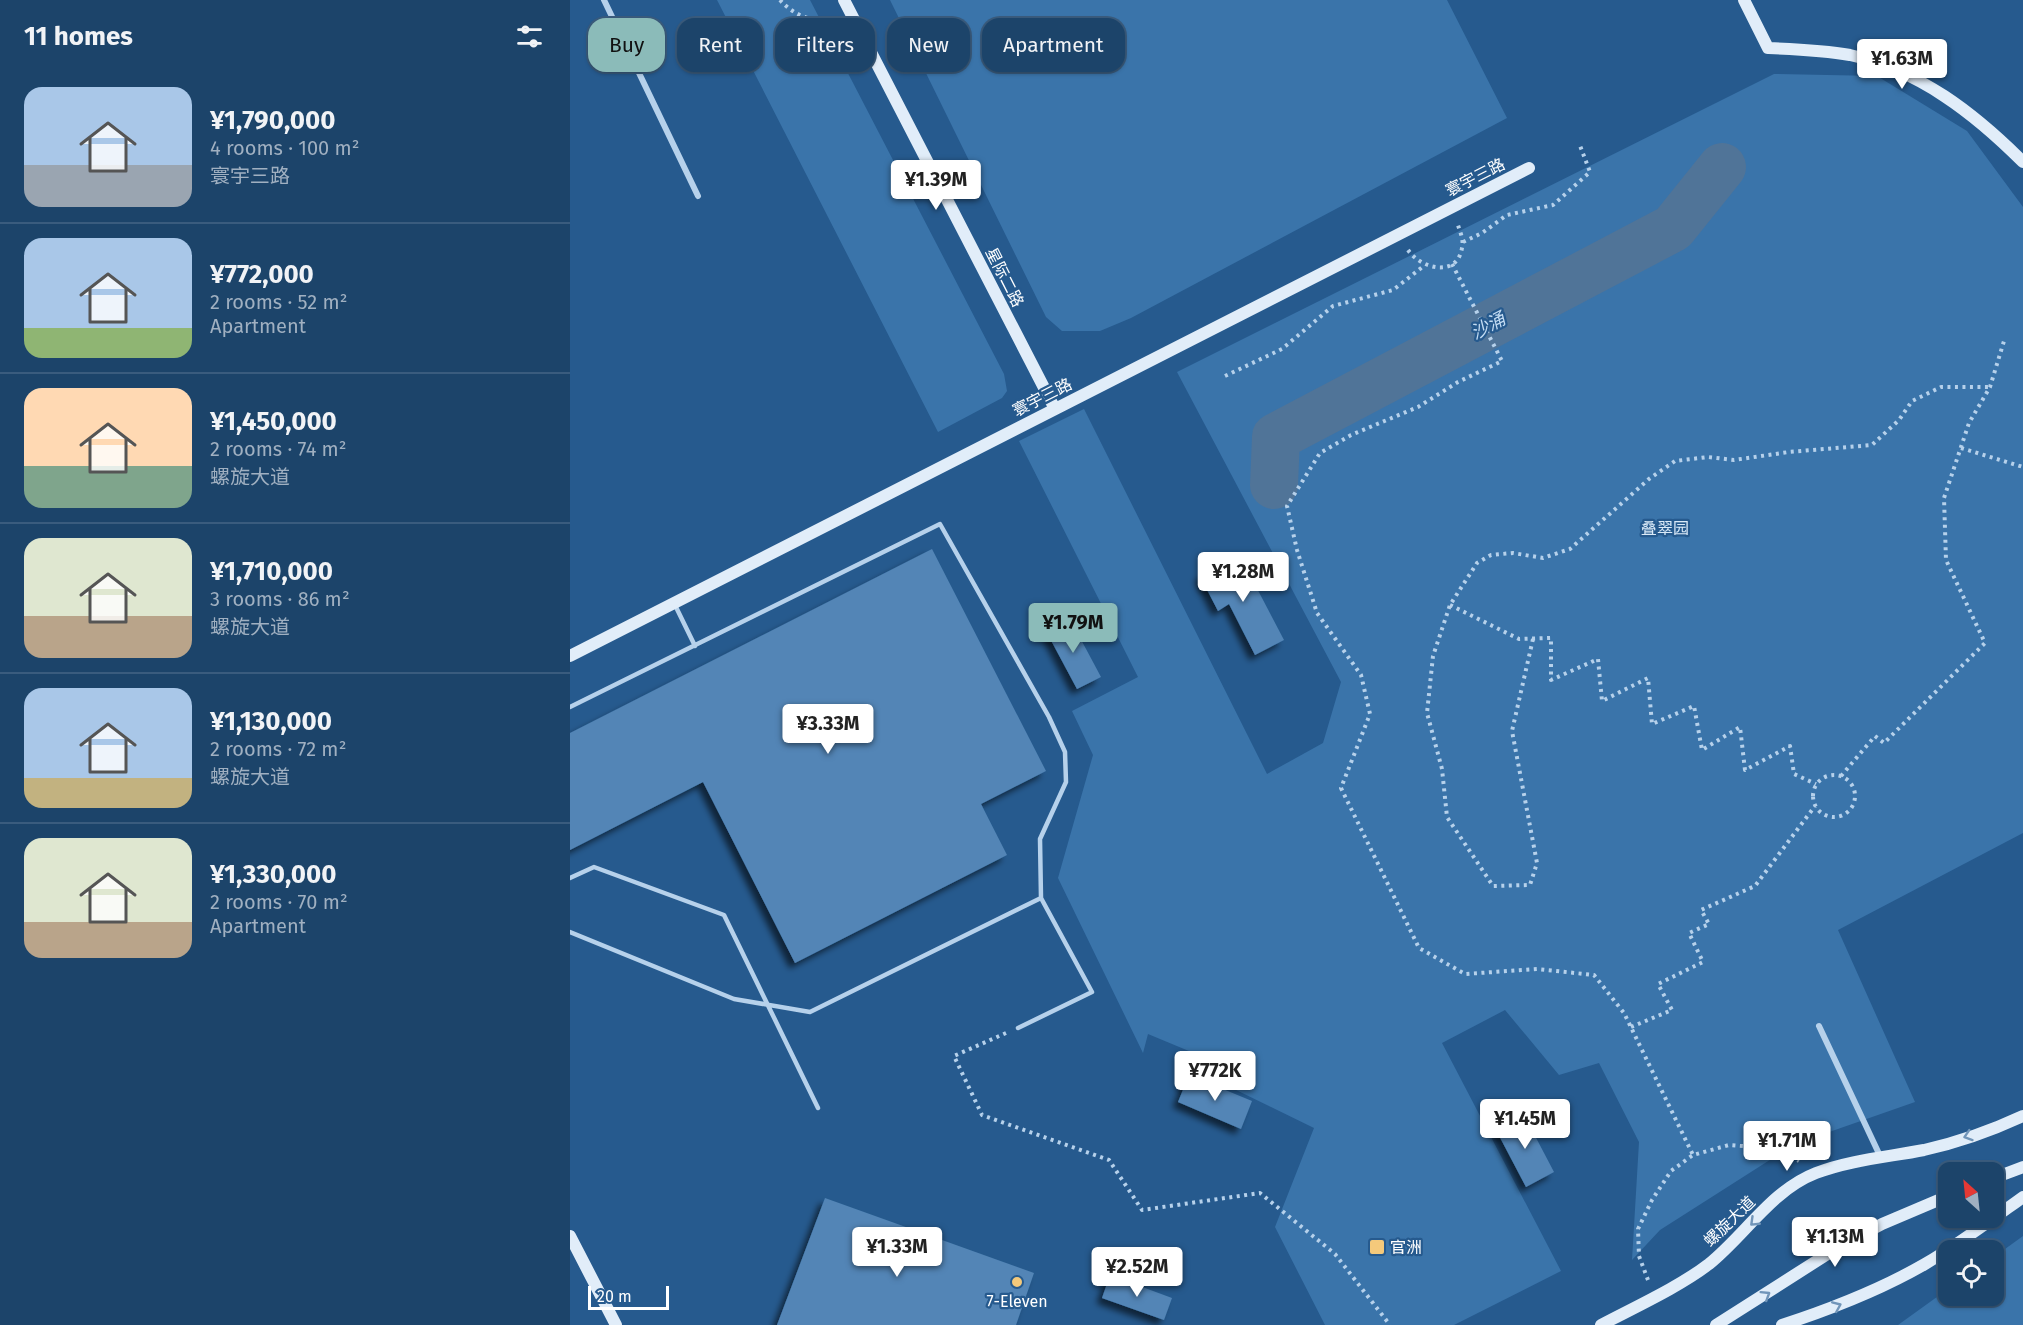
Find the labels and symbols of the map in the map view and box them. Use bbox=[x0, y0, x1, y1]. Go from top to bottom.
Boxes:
pin: ¥1.63M bbox=[1853, 39, 1951, 90]
street label: 寰宇三路 bbox=[1442, 154, 1508, 200]
pin: ¥1.39M bbox=[887, 160, 985, 211]
street label: 星际二路 bbox=[982, 244, 1028, 310]
water label: 沙涌 bbox=[1467, 307, 1511, 344]
street label: 寰宇三路 bbox=[1009, 374, 1075, 420]
park label: 叠翠园 bbox=[1641, 519, 1689, 538]
pin: ¥1.28M bbox=[1194, 552, 1292, 603]
pin: ¥1.79M bbox=[1024, 603, 1122, 654]
pin: ¥3.33M bbox=[779, 704, 877, 755]
pin: ¥772K bbox=[1173, 1051, 1257, 1102]
pin: ¥1.45M bbox=[1476, 1099, 1574, 1150]
pin: ¥1.71M bbox=[1738, 1121, 1836, 1172]
one-way arrow bbox=[1963, 1129, 1974, 1141]
north arrow bbox=[1938, 1162, 2004, 1228]
street label: 螺旋大道 bbox=[1700, 1192, 1759, 1250]
one-way arrow bbox=[1750, 1215, 1760, 1226]
pin: ¥1.13M bbox=[1786, 1217, 1884, 1268]
pin: ¥1.33M bbox=[848, 1227, 946, 1278]
marker: 官洲 bbox=[1368, 1238, 1386, 1256]
place label: 官洲 bbox=[1390, 1238, 1422, 1257]
pin: ¥2.52M bbox=[1088, 1247, 1186, 1298]
marker: 7-Eleven bbox=[1010, 1275, 1024, 1289]
scale bar bbox=[588, 1283, 669, 1310]
one-way arrow bbox=[1760, 1290, 1770, 1302]
place label: 7-Eleven bbox=[986, 1292, 1048, 1311]
one-way arrow bbox=[1831, 1301, 1842, 1313]

